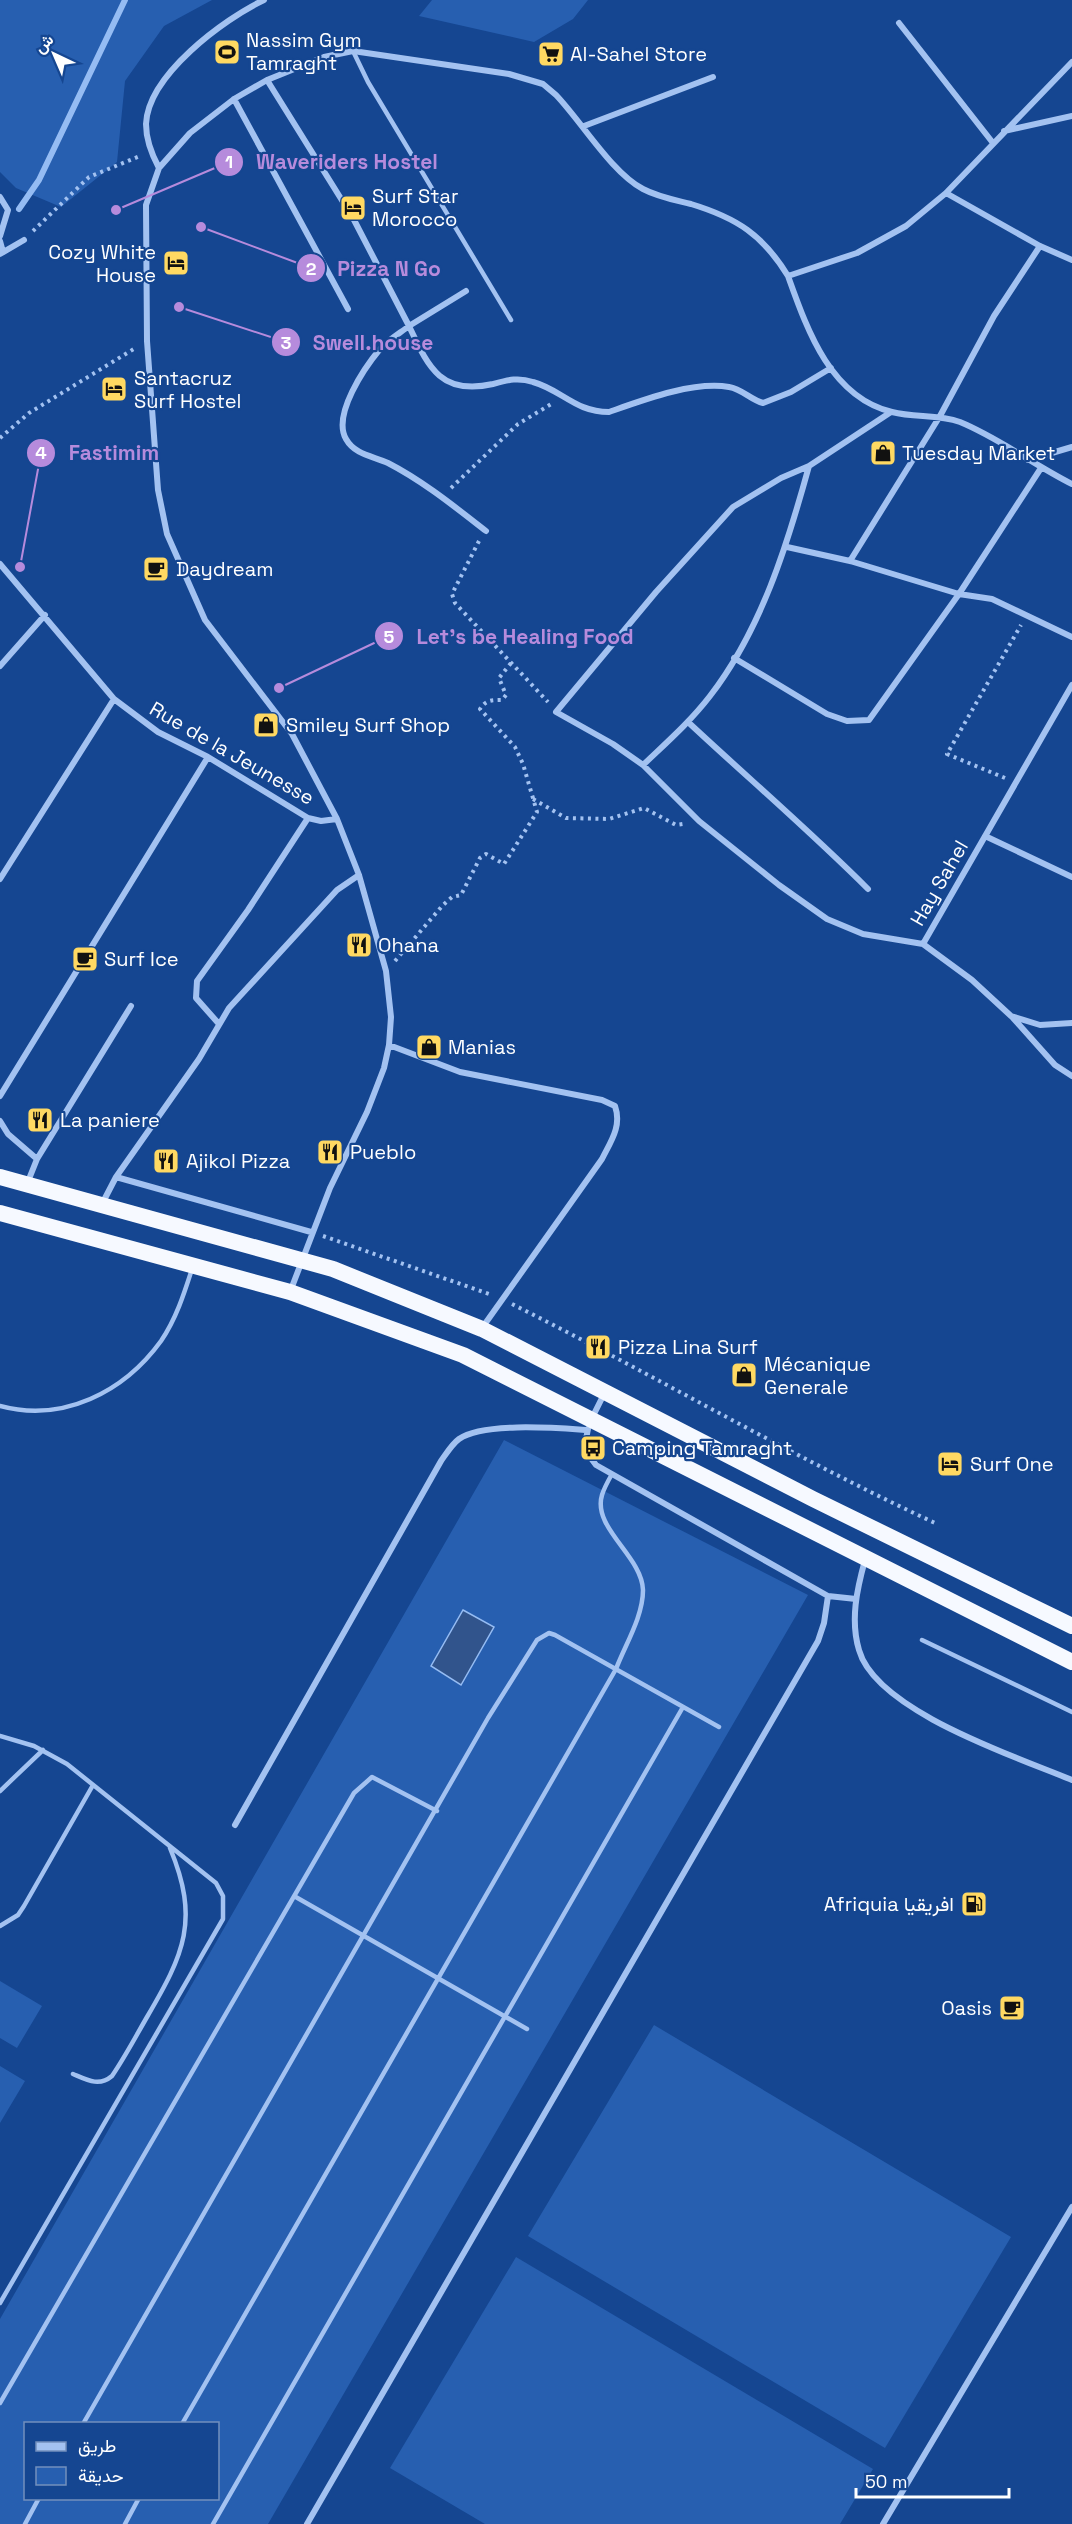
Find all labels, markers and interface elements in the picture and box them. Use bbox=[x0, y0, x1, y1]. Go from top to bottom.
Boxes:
north arrow bbox=[24, 24, 84, 84]
place label: Nassim Gym Tamraght bbox=[246, 27, 362, 76]
text: ش bbox=[30, 29, 58, 58]
sports icon: Nassim Gym Tamraght bbox=[212, 37, 242, 67]
supermarket icon: Al-Sahel Store bbox=[536, 39, 566, 69]
place label: Al-Sahel Store bbox=[570, 41, 707, 67]
callout: Waveriders Hostel bbox=[214, 143, 450, 182]
text: Waveriders Hostel bbox=[256, 148, 438, 175]
text: 1 bbox=[225, 150, 233, 173]
place label: Surf Star Morocco bbox=[372, 183, 458, 232]
hotel icon: Surf Star Morocco bbox=[338, 193, 368, 223]
place label: Cozy White House bbox=[48, 239, 156, 288]
hotel icon: Cozy White House bbox=[161, 248, 191, 278]
callout: Pizza N Go bbox=[296, 249, 453, 288]
text: Pizza N Go bbox=[337, 255, 441, 282]
text: 2 bbox=[306, 257, 317, 280]
callout: Swell.house bbox=[271, 323, 446, 362]
text: Swell.house bbox=[313, 329, 433, 356]
text: 3 bbox=[281, 331, 292, 354]
place label: Santacruz Surf Hostel bbox=[134, 365, 241, 414]
hotel icon: Santacruz Surf Hostel bbox=[99, 374, 129, 404]
callout: Fastimim bbox=[26, 433, 171, 472]
shop icon: Tuesday Market bbox=[868, 438, 898, 468]
text: Fastimim bbox=[69, 439, 159, 466]
place label: Tuesday Market bbox=[902, 440, 1056, 466]
text: 4 bbox=[35, 441, 47, 464]
cafe icon: Daydream bbox=[141, 554, 171, 584]
place label: Daydream bbox=[176, 556, 273, 582]
callout: Let’s be Healing Food bbox=[374, 617, 645, 656]
text: Let’s be Healing Food bbox=[416, 623, 634, 650]
text: 5 bbox=[384, 625, 395, 648]
street label: Rue de la Jeunesse bbox=[145, 695, 319, 811]
shop icon: Smiley Surf Shop bbox=[251, 710, 281, 740]
place label: Smiley Surf Shop bbox=[286, 712, 450, 738]
street label: Hay Sahel bbox=[904, 836, 974, 930]
restaurant icon: Ohana bbox=[344, 930, 374, 960]
place label: Ohana bbox=[378, 932, 439, 958]
cafe icon: Surf Ice bbox=[70, 944, 100, 974]
place label: Surf Ice bbox=[104, 946, 179, 972]
shop icon: Manias bbox=[414, 1032, 444, 1062]
place label: Manias bbox=[448, 1034, 516, 1060]
restaurant icon: La paniere bbox=[25, 1105, 55, 1135]
place label: La paniere bbox=[60, 1107, 160, 1133]
restaurant icon: Pueblo bbox=[315, 1137, 345, 1167]
place label: Pueblo bbox=[350, 1139, 416, 1165]
restaurant icon: Ajikol Pizza bbox=[151, 1146, 181, 1176]
place label: Ajikol Pizza bbox=[186, 1148, 290, 1174]
restaurant icon: Pizza Lina Surf bbox=[583, 1332, 613, 1362]
place label: Pizza Lina Surf bbox=[618, 1334, 758, 1360]
place label: Mécanique Generale bbox=[764, 1351, 871, 1400]
shop icon: Mécanique Generale bbox=[729, 1360, 759, 1390]
bus stop icon: Camping Tamraght bbox=[578, 1433, 608, 1463]
place label: Camping Tamraght bbox=[612, 1435, 792, 1461]
hotel icon: Surf One bbox=[935, 1449, 965, 1479]
place label: Surf One bbox=[970, 1451, 1054, 1477]
fuel station icon: Afriquia افريقيا bbox=[959, 1889, 989, 1919]
place label: Afriquia افريقيا bbox=[824, 1891, 954, 1917]
cafe icon: Oasis bbox=[997, 1993, 1027, 2023]
place label: Oasis bbox=[941, 1995, 992, 2021]
legend bbox=[24, 2422, 219, 2500]
text: طريق bbox=[78, 2434, 116, 2457]
scale bar bbox=[856, 2461, 1009, 2499]
text: حديقة bbox=[78, 2464, 124, 2487]
text: 50 m bbox=[865, 2470, 907, 2493]

